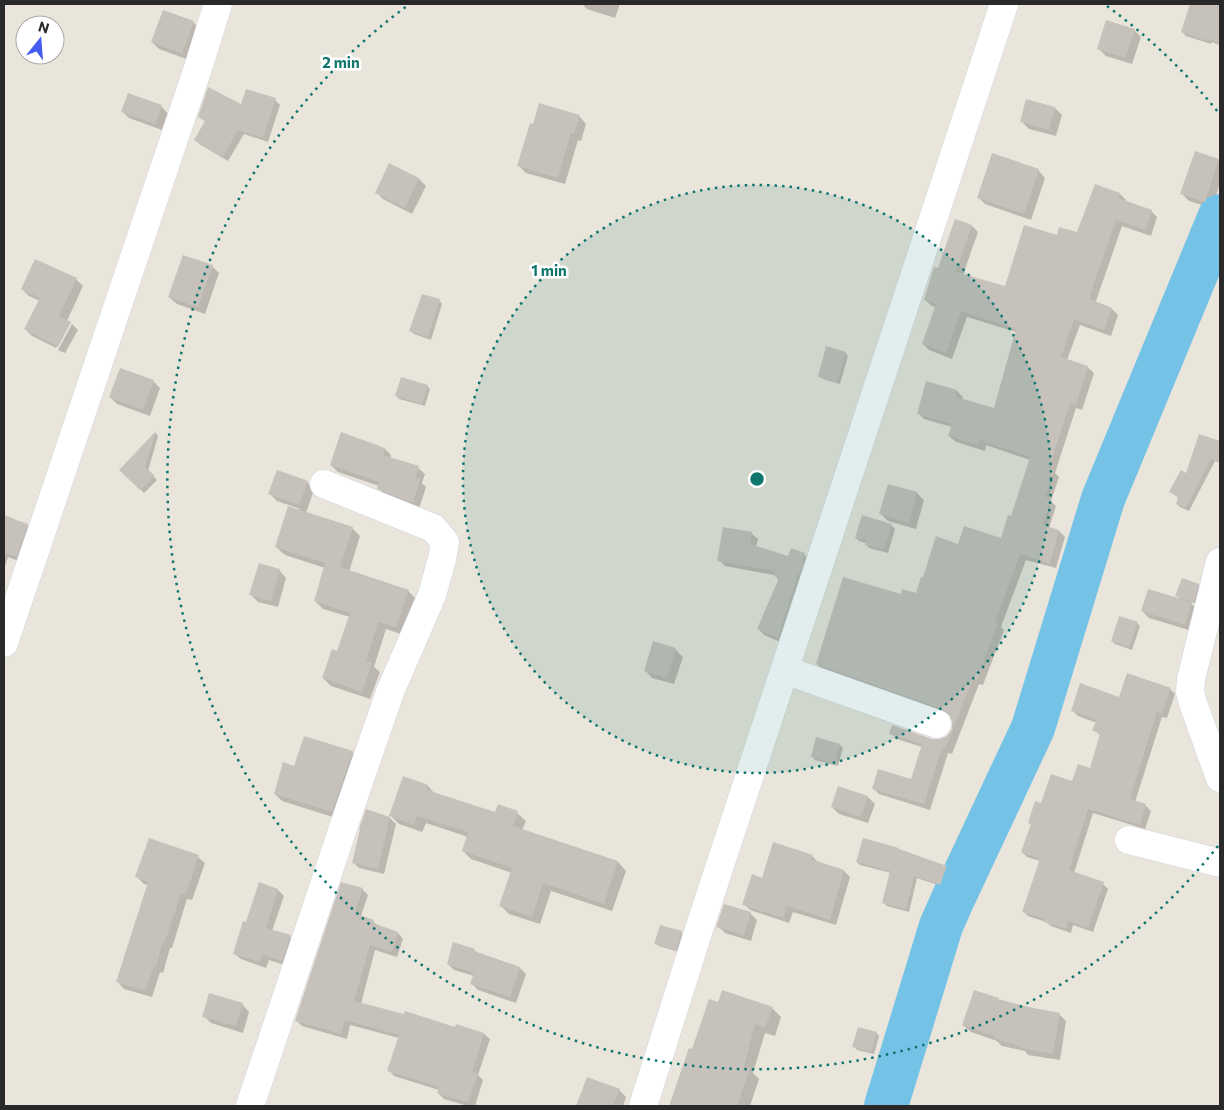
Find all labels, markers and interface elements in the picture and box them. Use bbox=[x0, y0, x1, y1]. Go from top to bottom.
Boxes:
north arrow bbox=[15, 15, 65, 65]
text: N bbox=[36, 17, 51, 37]
text: 2 min bbox=[322, 53, 360, 71]
text: 1 min bbox=[531, 261, 567, 279]
centre of rings bbox=[748, 470, 766, 488]

